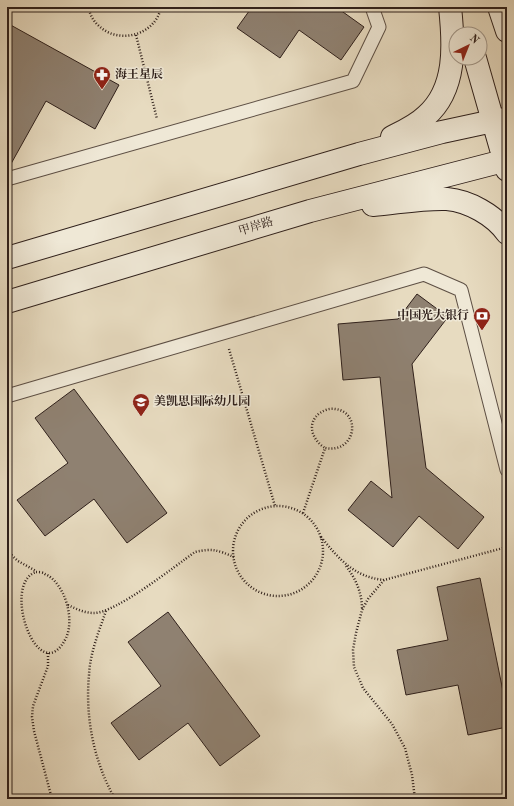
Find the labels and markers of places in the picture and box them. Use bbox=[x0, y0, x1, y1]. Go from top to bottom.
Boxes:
pharmacy icon: 海王星辰 bbox=[92, 65, 112, 90]
place label: 海王星辰 bbox=[115, 67, 163, 81]
bank icon: 中国光大银行 bbox=[472, 306, 492, 331]
place label: 中国光大银行 bbox=[397, 308, 469, 322]
school or university icon: 美凯思国际幼儿园 bbox=[131, 392, 151, 417]
place label: 美凯思国际幼儿园 bbox=[154, 394, 250, 408]

